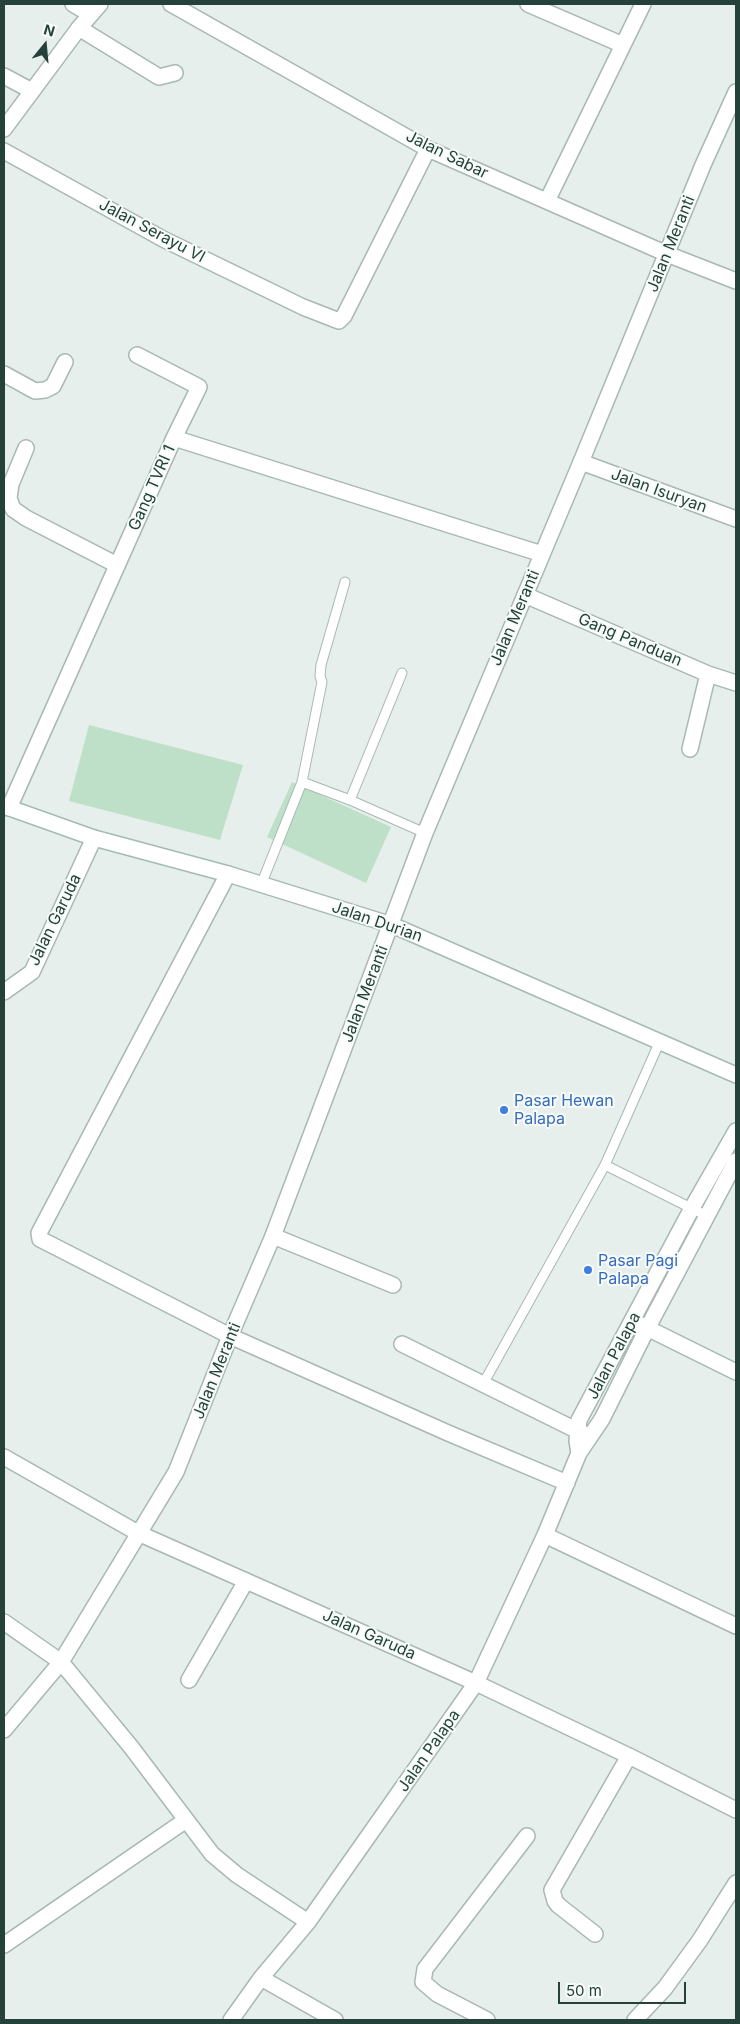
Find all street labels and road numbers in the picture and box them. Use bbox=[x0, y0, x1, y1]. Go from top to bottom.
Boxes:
street label: Jalan Sabar bbox=[403, 127, 491, 183]
street label: Jalan Meranti bbox=[643, 193, 699, 295]
street label: Jalan Serayu VI bbox=[96, 195, 208, 267]
street label: Gang TVRI 1 bbox=[125, 442, 179, 534]
street label: Jalan Isuryan bbox=[608, 465, 710, 517]
street label: Jalan Meranti bbox=[486, 567, 544, 669]
street label: Gang Panduan bbox=[575, 609, 685, 671]
street label: Jalan Garuda bbox=[24, 871, 86, 969]
street label: Jalan Durian bbox=[329, 898, 425, 946]
street label: Jalan Meranti bbox=[338, 943, 392, 1045]
street label: Jalan Palapa bbox=[583, 1309, 645, 1403]
street label: Jalan Meranti bbox=[189, 1320, 245, 1422]
street label: Jalan Garuda bbox=[319, 1606, 419, 1664]
street label: Jalan Palapa bbox=[394, 1706, 464, 1796]

